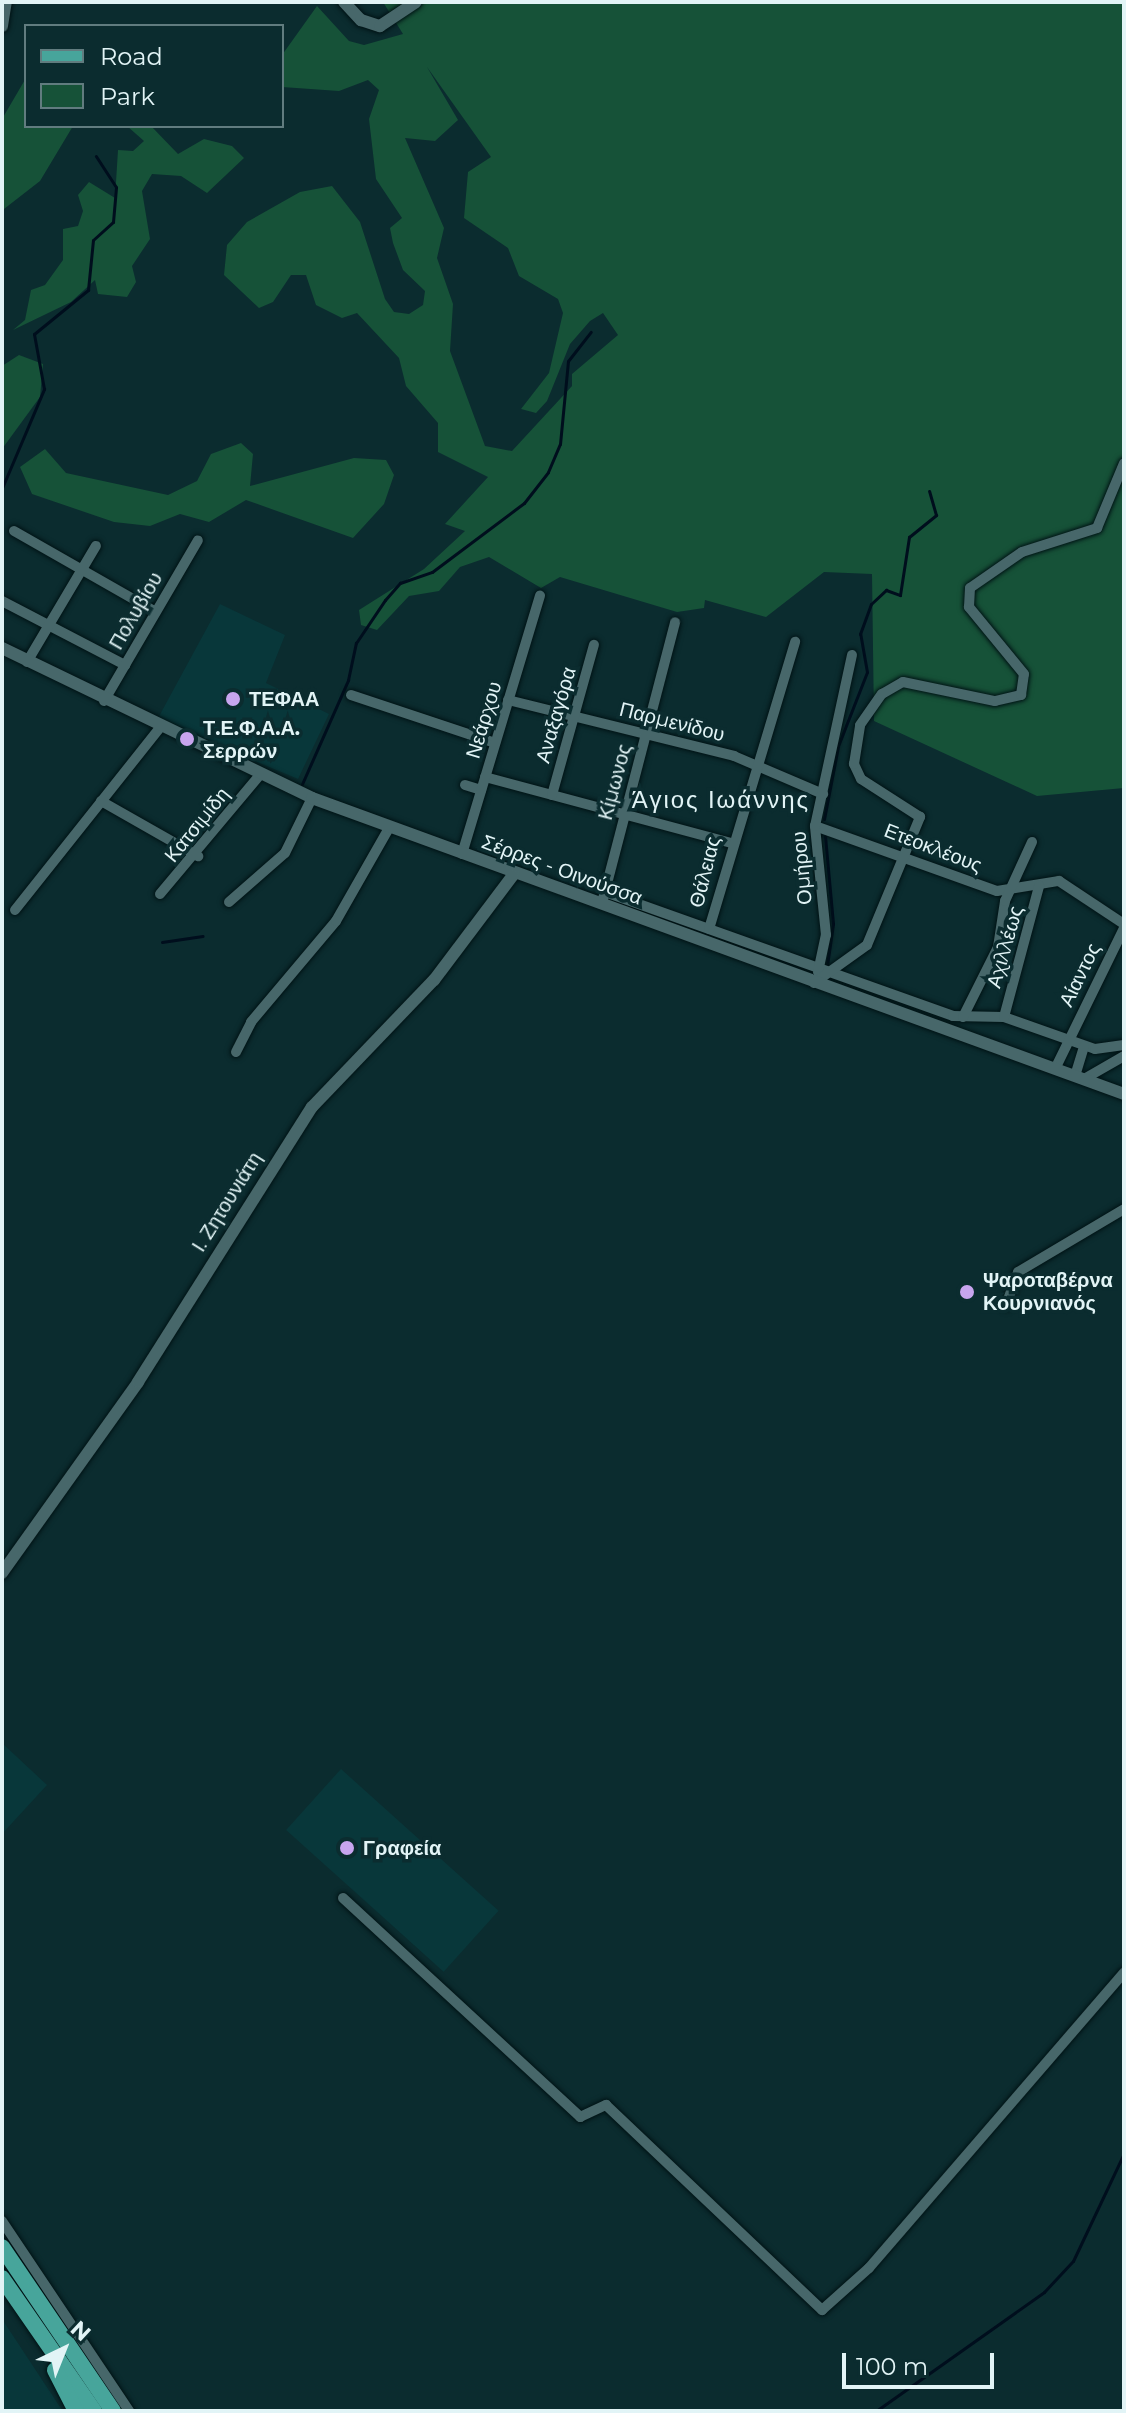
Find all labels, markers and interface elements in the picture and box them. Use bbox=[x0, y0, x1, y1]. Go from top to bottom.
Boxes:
legend bbox=[24, 24, 284, 128]
text: Road bbox=[100, 42, 163, 71]
text: Park bbox=[100, 82, 155, 111]
street label: Πολυβίου bbox=[104, 568, 168, 654]
street label: Αναξαγόρα bbox=[531, 664, 581, 766]
street label: Νεάρχου bbox=[461, 679, 507, 761]
place label: ΤΕΦΑΑ bbox=[249, 687, 319, 711]
marker: ΤΕΦΑΑ bbox=[224, 690, 242, 708]
street label: Παρμενίδου bbox=[617, 697, 727, 747]
place label: Τ.Ε.Φ.Α.Α. Σερρών bbox=[203, 716, 300, 763]
marker: Τ.Ε.Φ.Α.Α. Σερρών bbox=[178, 730, 196, 748]
street label: Κίμωνος bbox=[593, 741, 637, 823]
street label: Κατσιμίδη bbox=[160, 783, 234, 867]
district label: Άγιος Ιωάννης bbox=[632, 786, 810, 814]
street label: Ετεοκλέους bbox=[881, 818, 985, 878]
street label: Σέρρες - Οινούσσα bbox=[478, 830, 646, 910]
street label: Ομήρου bbox=[787, 830, 817, 906]
street label: Θάλειας bbox=[685, 834, 725, 910]
street label: Αχιλλέως bbox=[982, 903, 1028, 991]
street label: Αίαντος bbox=[1054, 939, 1106, 1011]
street label: Ι. Ζητουνιάτη bbox=[187, 1148, 267, 1256]
place label: Ψαροταβέρνα Κουρνιανός bbox=[983, 1268, 1113, 1315]
marker: Ψαροταβέρνα Κουρνιανός bbox=[958, 1283, 976, 1301]
place label: Γραφεία bbox=[363, 1836, 441, 1860]
marker: Γραφεία bbox=[338, 1839, 356, 1857]
north arrow bbox=[24, 2309, 104, 2389]
text: N bbox=[65, 2315, 96, 2347]
scale bar bbox=[846, 2337, 998, 2387]
text: 100 m bbox=[856, 2352, 928, 2381]

